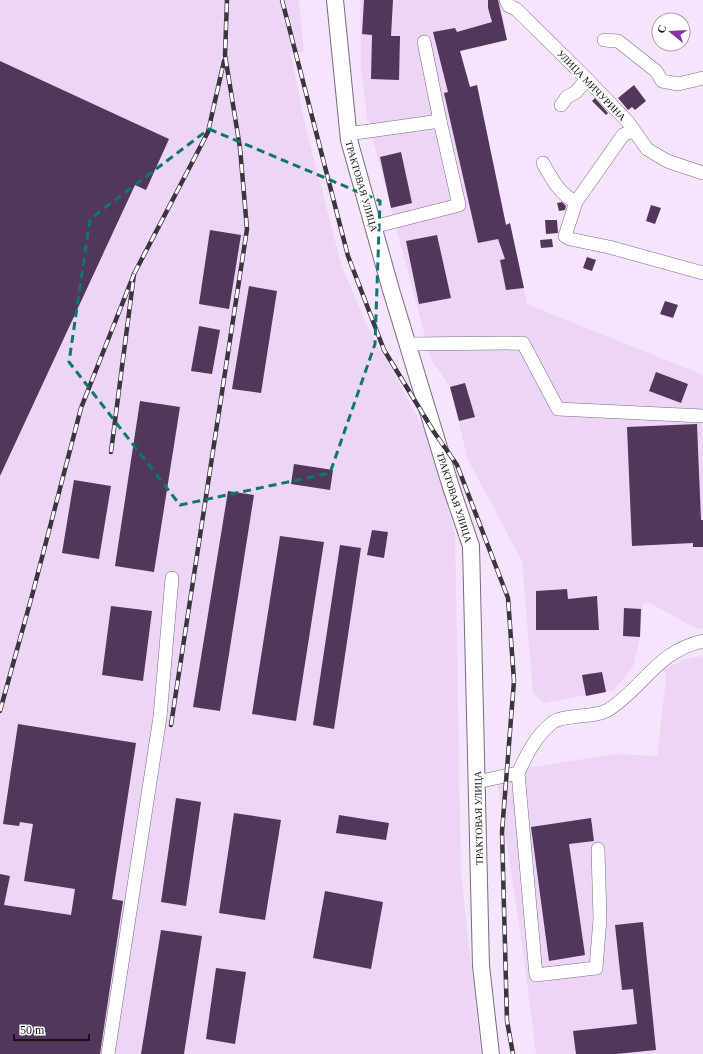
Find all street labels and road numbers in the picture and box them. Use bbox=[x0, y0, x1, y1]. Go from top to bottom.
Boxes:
street label: УЛИЦА МИЧУРИНА bbox=[555, 48, 629, 123]
street label: ТРАКТОВАЯ УЛИЦА bbox=[343, 139, 380, 234]
street label: ТРАКТОВАЯ УЛИЦА bbox=[435, 451, 475, 544]
street label: ТРАКТОВАЯ УЛИЦА bbox=[472, 770, 485, 865]

